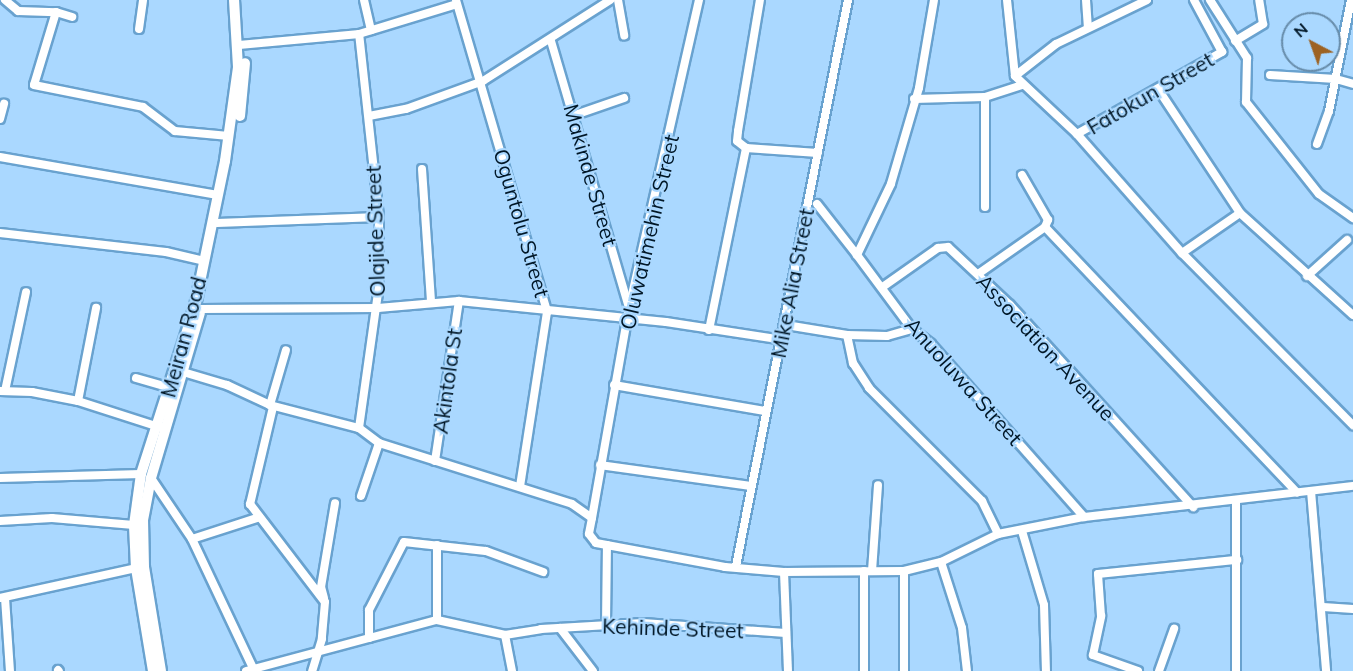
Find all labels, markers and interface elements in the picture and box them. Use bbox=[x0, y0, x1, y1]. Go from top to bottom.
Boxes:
north arrow bbox=[1281, 12, 1341, 72]
text: N bbox=[1289, 18, 1312, 41]
street label: Fatokun Street bbox=[1082, 47, 1218, 139]
street label: Makinde Street bbox=[559, 101, 623, 249]
street label: Oluwatimehin Street bbox=[614, 132, 684, 332]
street label: Oguntolu Street bbox=[489, 146, 555, 300]
street label: Olajide Street bbox=[360, 165, 390, 297]
street label: Mike Alia Street bbox=[765, 206, 819, 360]
street label: Association Avenue bbox=[972, 268, 1120, 426]
street label: Meiran Road bbox=[155, 274, 211, 400]
street label: Anuoluwa Street bbox=[900, 312, 1028, 450]
street label: Akintola St bbox=[427, 327, 467, 435]
street label: Kehinde Street bbox=[602, 613, 744, 643]

